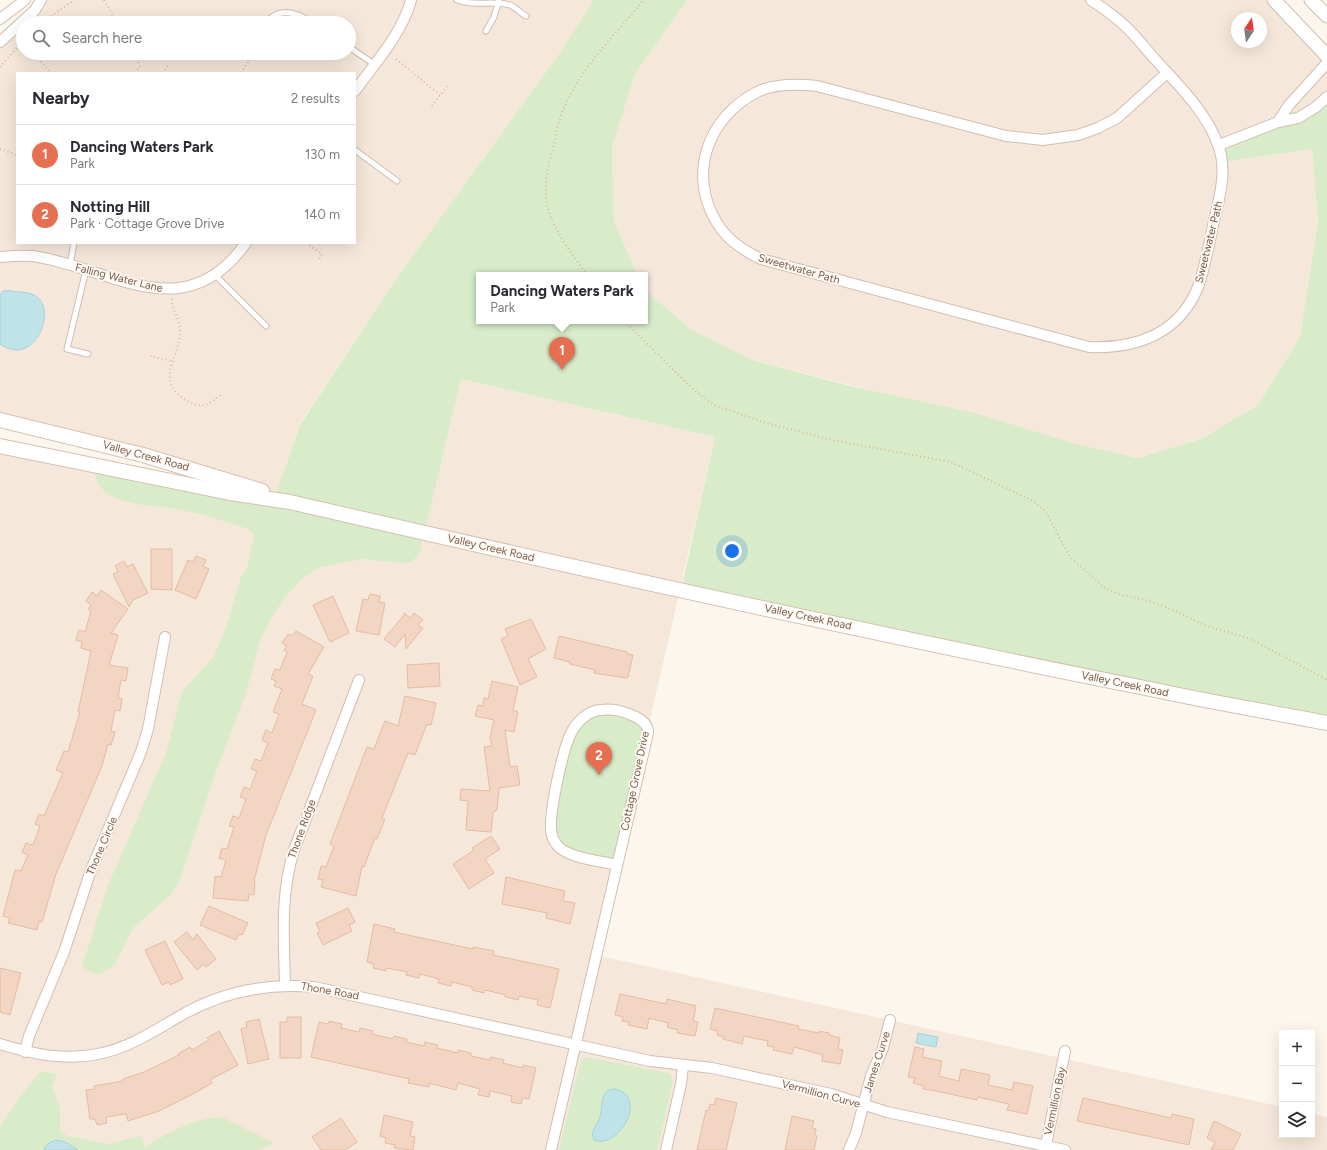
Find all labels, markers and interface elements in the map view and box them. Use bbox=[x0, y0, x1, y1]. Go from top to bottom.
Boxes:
north arrow bbox=[1231, 12, 1267, 48]
search box bbox=[16, 16, 356, 60]
icon: search bbox=[30, 27, 52, 49]
text: Search here bbox=[62, 29, 142, 47]
text: Nearby bbox=[32, 88, 90, 108]
text: 2 results bbox=[291, 91, 340, 106]
text: Dancing Waters Park bbox=[70, 138, 213, 156]
text: 1 bbox=[42, 147, 48, 162]
text: 130 m bbox=[305, 147, 340, 162]
text: Park bbox=[70, 156, 95, 171]
text: Notting Hill bbox=[70, 198, 150, 216]
street label: Sweetwater Path bbox=[1193, 200, 1225, 284]
text: 2 bbox=[41, 207, 49, 222]
text: 140 m bbox=[304, 207, 340, 222]
text: Park · Cottage Grove Drive bbox=[70, 216, 224, 231]
street label: Sweetwater Path bbox=[757, 251, 841, 287]
street label: Falling Water Lane bbox=[74, 261, 164, 295]
popup bbox=[476, 272, 648, 324]
text: Dancing Waters Park bbox=[490, 282, 634, 300]
text: Park bbox=[490, 300, 515, 315]
pin: 1 bbox=[549, 337, 575, 370]
street label: Valley Creek Road bbox=[101, 438, 191, 474]
street label: Valley Creek Road bbox=[446, 532, 536, 564]
your location bbox=[722, 541, 742, 561]
street label: Valley Creek Road bbox=[763, 601, 853, 633]
street label: Valley Creek Road bbox=[1080, 668, 1170, 700]
street label: Cottage Grove Drive bbox=[618, 730, 652, 832]
pin: 2 bbox=[586, 742, 612, 775]
street label: Thone Ridge bbox=[285, 798, 319, 860]
street label: Thone Circle bbox=[84, 815, 120, 877]
street label: Thone Road bbox=[300, 979, 360, 1003]
street label: James Curve bbox=[861, 1030, 893, 1094]
map controls bbox=[1279, 1030, 1315, 1138]
button: + bbox=[1279, 1030, 1315, 1066]
street label: Vermillion Bay bbox=[1041, 1065, 1069, 1136]
button: − bbox=[1279, 1066, 1315, 1102]
street label: Vermillion Curve bbox=[780, 1077, 862, 1111]
button: layers bbox=[1279, 1102, 1315, 1138]

